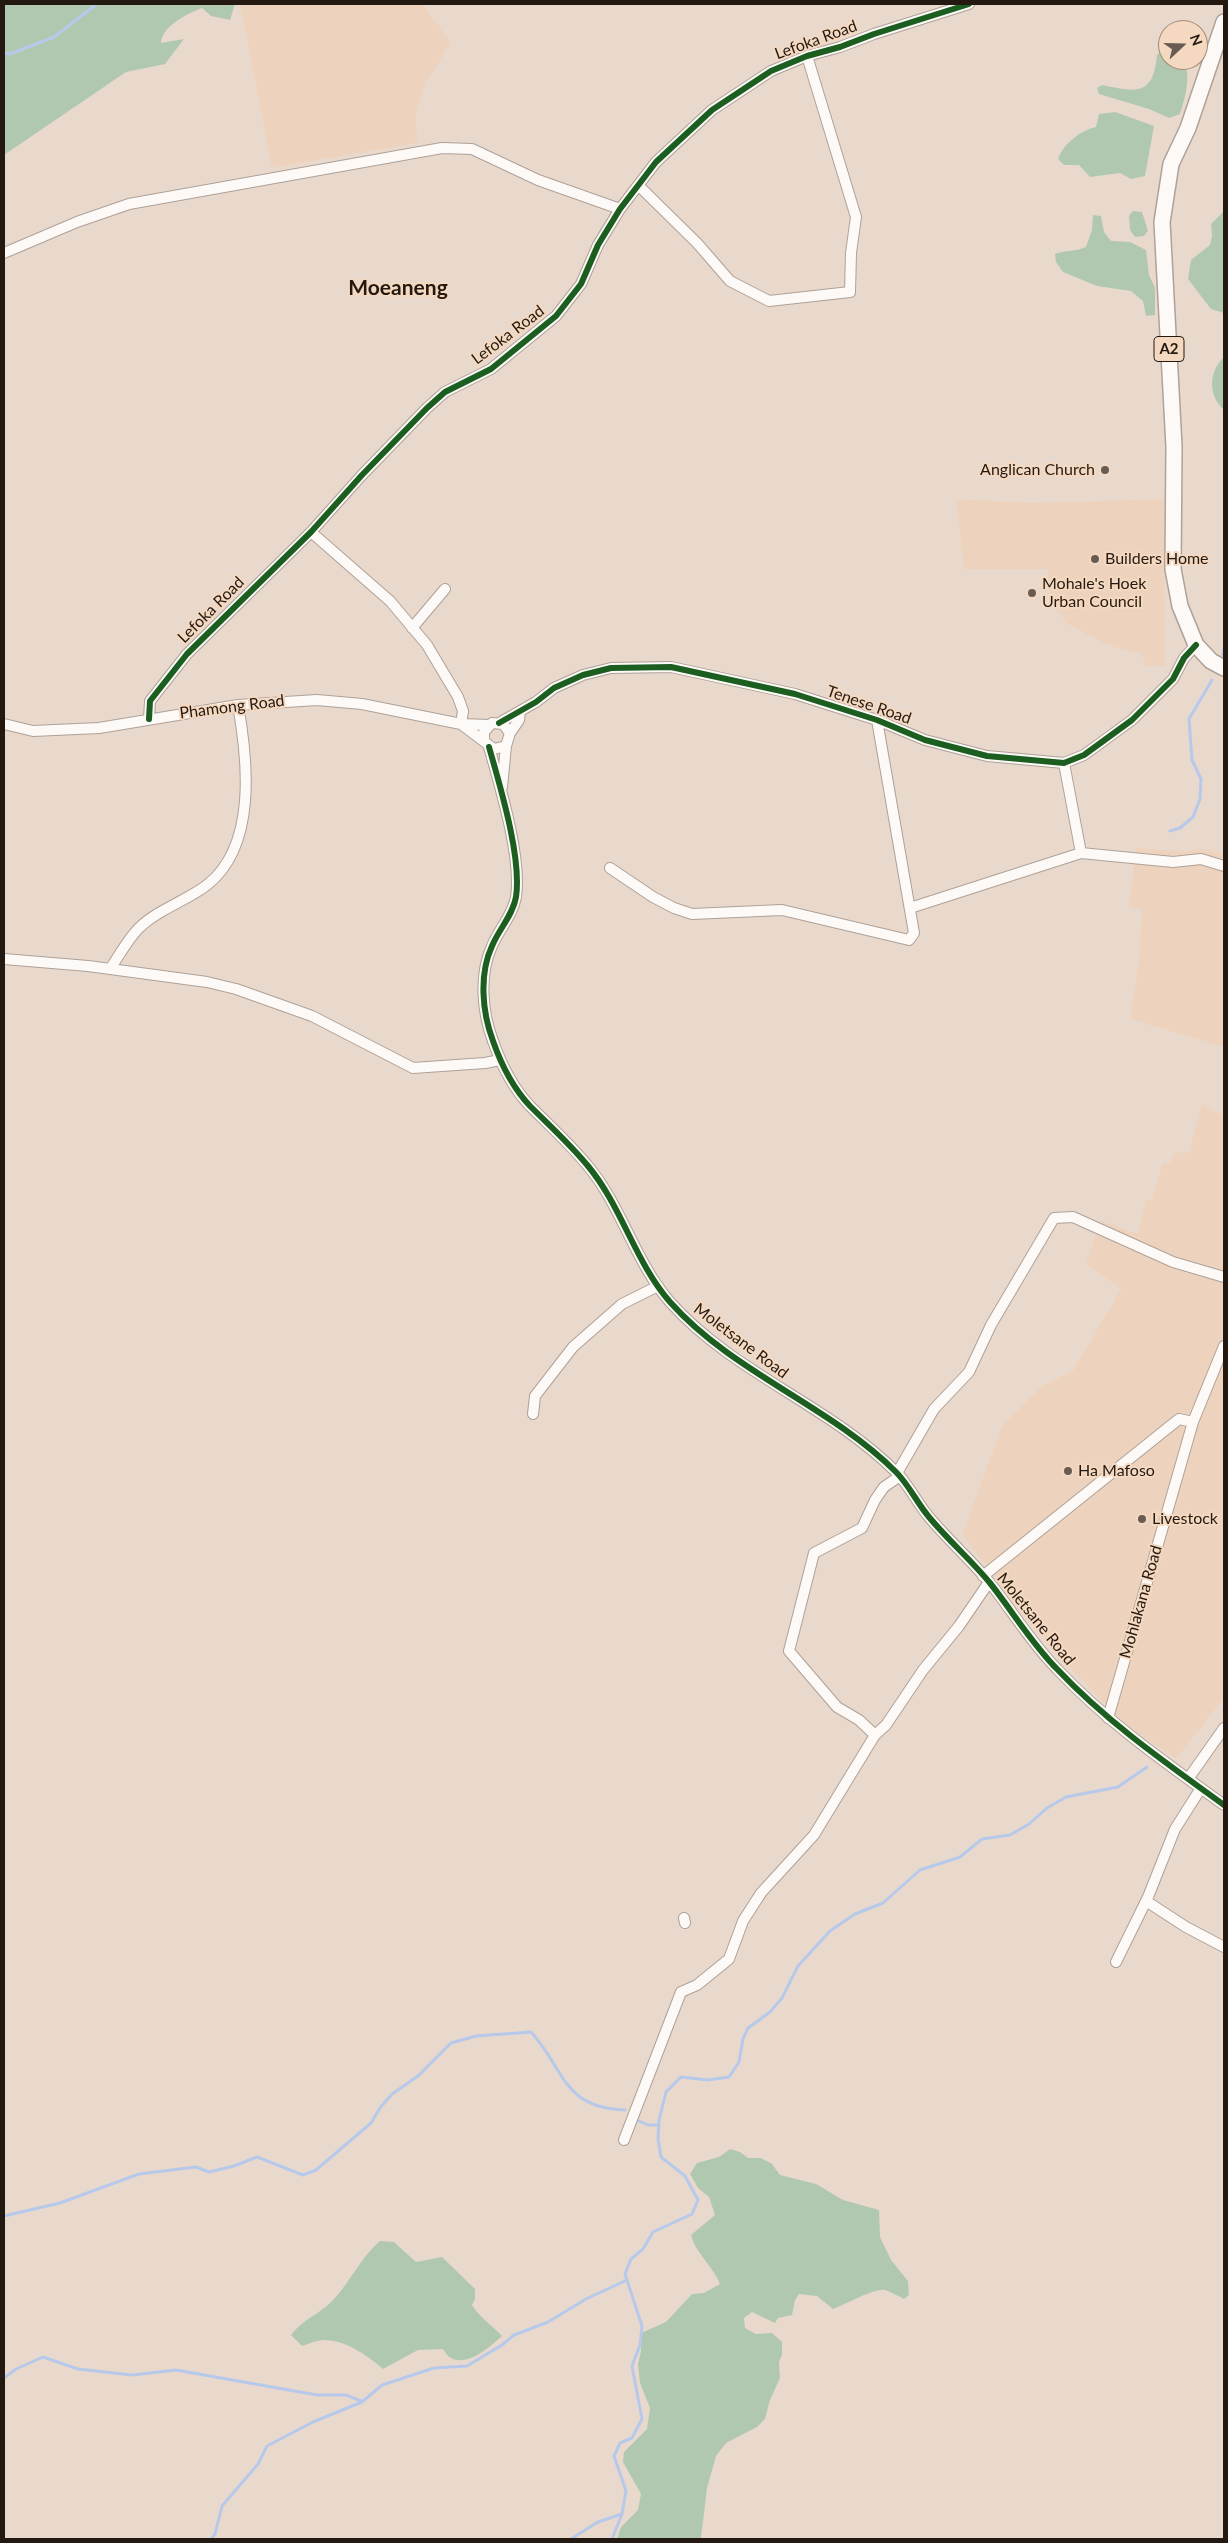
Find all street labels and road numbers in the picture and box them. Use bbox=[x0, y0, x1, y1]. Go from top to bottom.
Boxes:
street label: Lefoka Road bbox=[772, 16, 860, 64]
street label: Lefoka Road bbox=[468, 301, 548, 369]
road number: A2 bbox=[1154, 336, 1184, 362]
street label: Lefoka Road bbox=[174, 573, 248, 647]
street label: Tenese Road bbox=[824, 682, 914, 728]
street label: Phamong Road bbox=[178, 691, 286, 723]
street label: Moletsane Road bbox=[690, 1299, 792, 1383]
street label: Mohlakana Road bbox=[1116, 1543, 1166, 1661]
street label: Moletsane Road bbox=[993, 1569, 1079, 1669]

